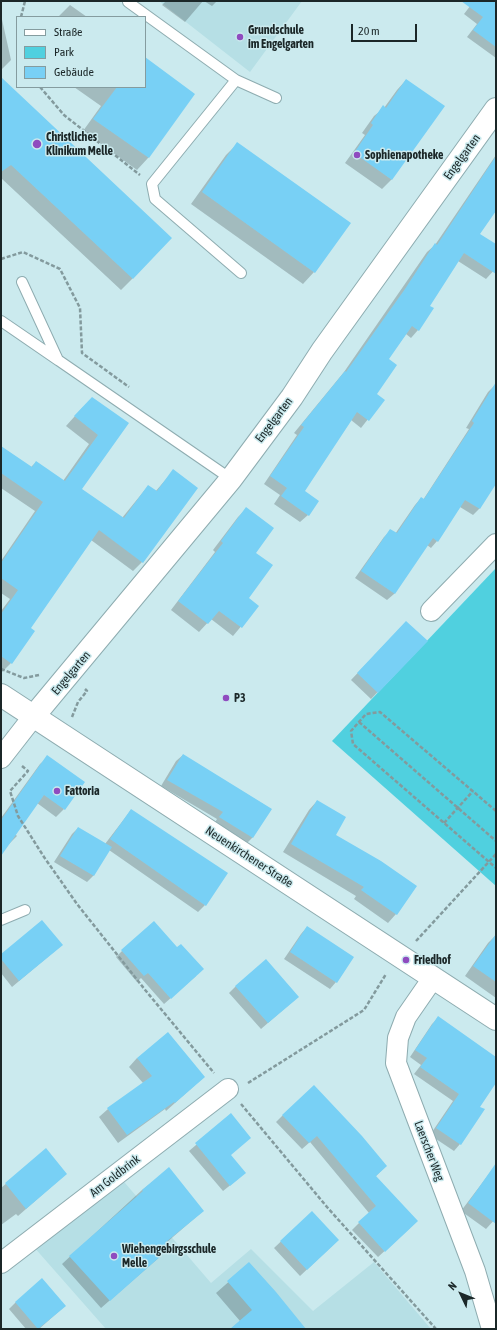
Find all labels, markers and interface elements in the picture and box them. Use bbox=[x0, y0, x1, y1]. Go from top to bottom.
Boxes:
legend bbox=[16, 16, 146, 88]
scale bar bbox=[353, 16, 419, 42]
place label: Grundschule im Engelgarten bbox=[248, 23, 314, 51]
text: 20 m bbox=[358, 24, 380, 38]
text: Straße bbox=[54, 25, 82, 39]
marker: Grundschule im Engelgarten bbox=[235, 32, 245, 42]
text: Park bbox=[54, 45, 74, 59]
text: Gebäude bbox=[54, 65, 94, 79]
place label: Christliches Klinikum Melle bbox=[46, 130, 113, 158]
street label: Engelgarten bbox=[441, 131, 483, 183]
marker: Christliches Klinikum Melle bbox=[31, 138, 43, 150]
place label: Sophienapotheke bbox=[365, 148, 443, 162]
marker: Sophienapotheke bbox=[352, 150, 362, 160]
street label: Engelgarten bbox=[252, 395, 296, 445]
street label: Engelgarten bbox=[49, 648, 93, 698]
place label: P3 bbox=[234, 691, 246, 705]
marker: P3 bbox=[221, 693, 231, 703]
place label: Fattoria bbox=[65, 784, 99, 798]
marker: Fattoria bbox=[52, 786, 62, 796]
street label: Neuenkirchener Straße bbox=[203, 823, 295, 891]
place label: Friedhof bbox=[414, 953, 451, 967]
marker: Friedhof bbox=[401, 955, 411, 965]
street label: Laerscher Weg bbox=[411, 1119, 447, 1183]
street label: Am Goldbrink bbox=[87, 1152, 143, 1200]
place label: Wiehengebirgsschule Melle bbox=[122, 1242, 216, 1270]
marker: Wiehengebirgsschule Melle bbox=[109, 1251, 119, 1261]
north arrow bbox=[441, 1274, 481, 1314]
text: N bbox=[446, 1279, 459, 1292]

